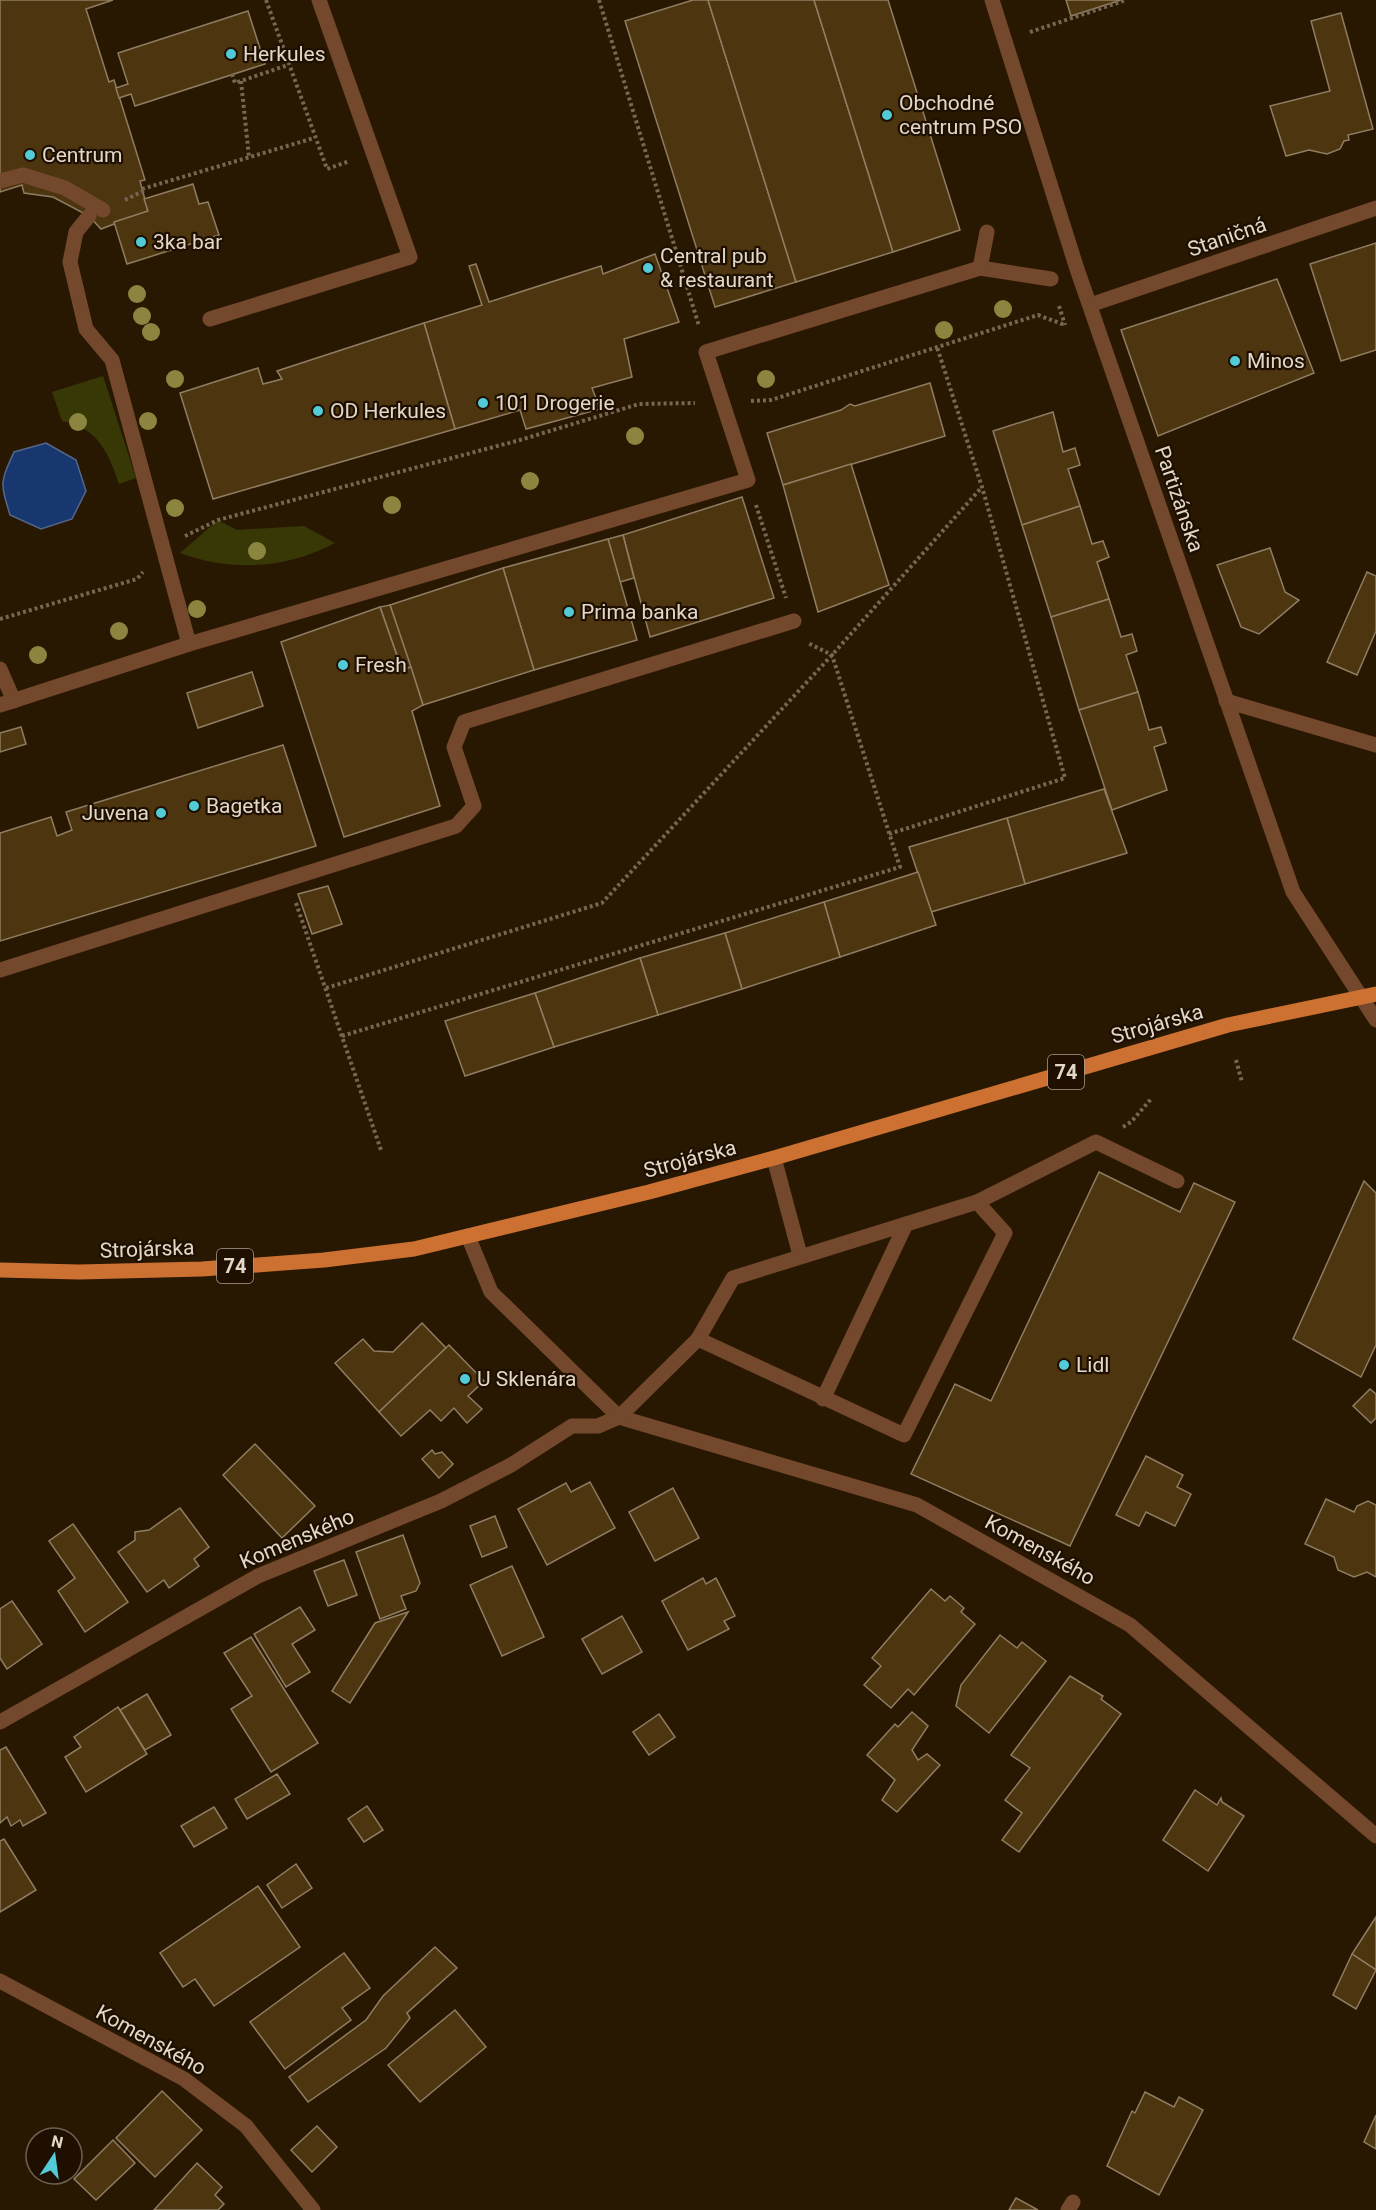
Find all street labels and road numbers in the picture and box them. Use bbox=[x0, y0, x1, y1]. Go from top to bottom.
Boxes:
street label: Staničná bbox=[1185, 212, 1269, 262]
street label: Partizánska bbox=[1150, 443, 1208, 555]
street label: Strojárska bbox=[1108, 999, 1206, 1049]
road number: 74 bbox=[1048, 1055, 1084, 1089]
street label: Strojárska bbox=[641, 1135, 739, 1183]
street label: Strojárska bbox=[99, 1235, 195, 1263]
road number: 74 bbox=[217, 1249, 253, 1283]
street label: Komenského bbox=[236, 1504, 358, 1574]
street label: Komenského bbox=[981, 1510, 1099, 1590]
street label: Komenského bbox=[92, 2000, 210, 2080]

